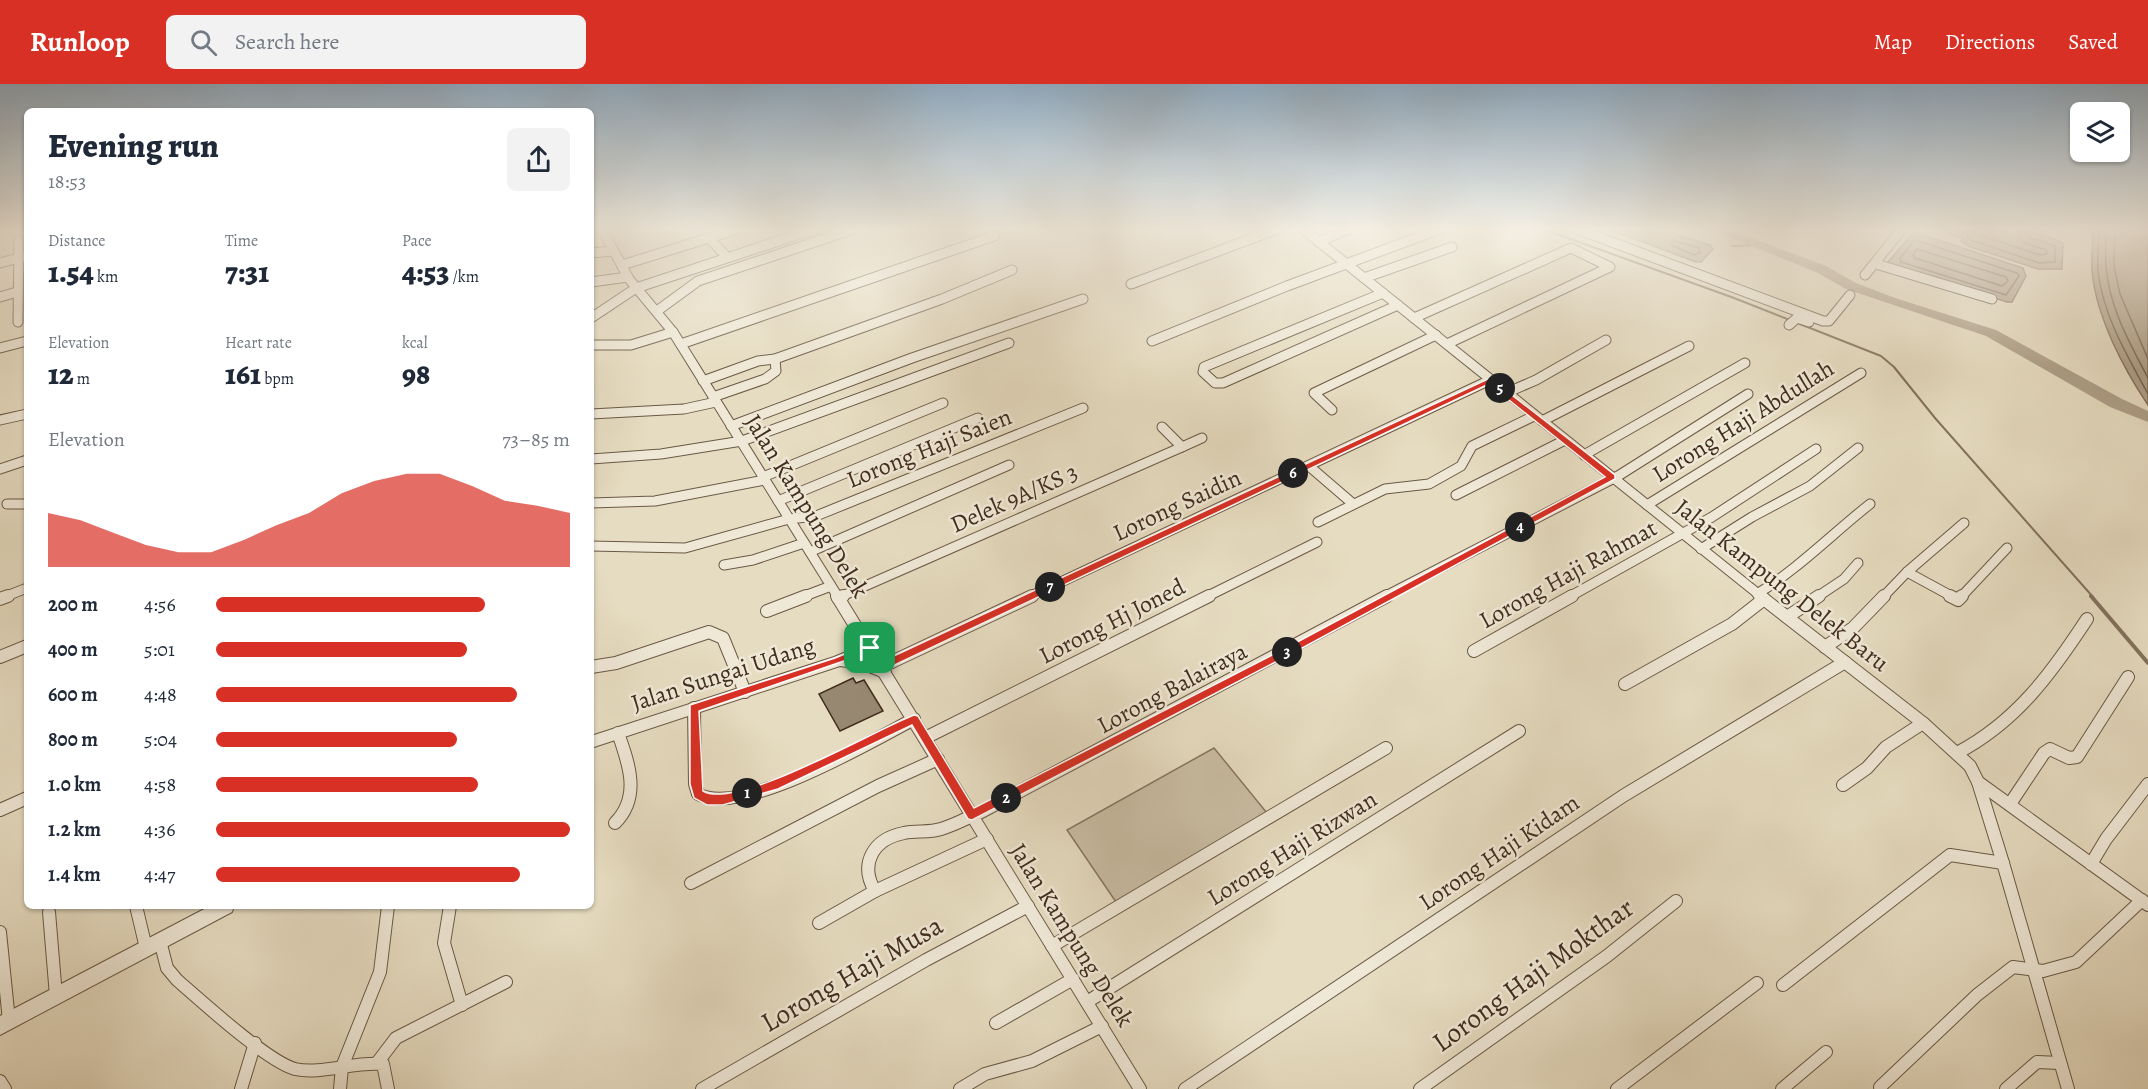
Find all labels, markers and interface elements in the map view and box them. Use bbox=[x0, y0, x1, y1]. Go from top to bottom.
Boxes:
search box bbox=[166, 15, 586, 69]
text: Runloop bbox=[30, 23, 130, 61]
icon: search bbox=[187, 26, 220, 59]
text: Search here bbox=[235, 27, 339, 57]
text: Map bbox=[1874, 28, 1912, 56]
text: Directions bbox=[1945, 28, 2035, 56]
text: Saved bbox=[2068, 28, 2118, 56]
map controls bbox=[2070, 102, 2130, 162]
button: layers bbox=[2070, 102, 2130, 162]
text: Evening run bbox=[48, 123, 219, 168]
button: share bbox=[507, 128, 570, 191]
text: 18:53 bbox=[48, 168, 86, 195]
text: Distance bbox=[48, 230, 105, 252]
text: Time bbox=[225, 230, 258, 252]
text: Pace bbox=[402, 230, 432, 252]
text: 1.54 bbox=[48, 252, 94, 292]
text: 7:31 bbox=[225, 252, 269, 292]
text: 4:53 bbox=[402, 252, 449, 292]
text: km bbox=[94, 266, 118, 288]
text: /km bbox=[449, 266, 479, 288]
text: Elevation bbox=[48, 332, 109, 354]
text: Heart rate bbox=[225, 332, 292, 354]
text: kcal bbox=[402, 332, 428, 354]
street label: Lorong Haji Abdullah bbox=[1646, 352, 1840, 490]
text: 12 bbox=[48, 354, 74, 394]
text: 161 bbox=[225, 354, 261, 394]
text: 98 bbox=[402, 354, 430, 394]
text: m bbox=[74, 368, 90, 390]
text: bpm bbox=[261, 368, 294, 390]
pin: 5 bbox=[1485, 373, 1515, 403]
text: 5 bbox=[1497, 377, 1503, 399]
street label: Lorong Haji Saien bbox=[842, 400, 1016, 496]
street label: Jalan Kampung Delek bbox=[738, 408, 877, 604]
text: Elevation bbox=[48, 426, 125, 453]
text: 73–85 m bbox=[502, 426, 570, 453]
street label: Delek 9A/KS 3 bbox=[945, 456, 1083, 540]
pin: 6 bbox=[1278, 458, 1308, 488]
street label: Lorong Saidin bbox=[1108, 461, 1246, 549]
text: 6 bbox=[1289, 462, 1297, 484]
street label: Jalan Kampung Delek Baru bbox=[1668, 491, 1896, 679]
street label: Lorong Haji Rahmat bbox=[1473, 512, 1663, 636]
pin: 4 bbox=[1505, 512, 1535, 542]
text: 4 bbox=[1516, 516, 1524, 538]
street label: Lorong Hj Joned bbox=[1034, 571, 1190, 671]
pin: 7 bbox=[1035, 572, 1065, 602]
text: 7 bbox=[1047, 576, 1053, 598]
text: 200 m bbox=[48, 591, 98, 618]
text: 4:56 bbox=[144, 591, 176, 618]
pin bbox=[844, 622, 895, 673]
street label: Jalan Sungai Udang bbox=[627, 629, 819, 719]
icon: arrive bbox=[853, 631, 886, 664]
street label: Lorong Balairaya bbox=[1091, 635, 1253, 741]
text: 400 m bbox=[48, 636, 98, 663]
text: 5:01 bbox=[144, 636, 175, 663]
pin: 3 bbox=[1272, 637, 1302, 667]
text: 3 bbox=[1284, 641, 1290, 663]
text: 600 m bbox=[48, 681, 98, 708]
text: 4:48 bbox=[144, 681, 177, 708]
text: 800 m bbox=[48, 726, 98, 753]
text: 5:04 bbox=[144, 726, 177, 753]
text: 1.0 km bbox=[48, 771, 101, 798]
text: 4:58 bbox=[144, 771, 176, 798]
pin: 1 bbox=[732, 778, 762, 808]
text: 1 bbox=[744, 782, 750, 804]
pin: 2 bbox=[991, 783, 1021, 813]
street label: Lorong Haji Rizwan bbox=[1201, 783, 1383, 913]
street label: Lorong Haji Kidam bbox=[1412, 786, 1586, 918]
text: 2 bbox=[1002, 787, 1010, 809]
text: 1.2 km bbox=[48, 816, 101, 843]
text: 4:36 bbox=[144, 816, 175, 843]
street label: Jalan Kampung Delek bbox=[1003, 837, 1142, 1033]
text: 1.4 km bbox=[48, 861, 101, 888]
text: 4:47 bbox=[144, 861, 175, 888]
street label: Lorong Haji Mokthar bbox=[1425, 889, 1642, 1061]
street label: Lorong Haji Musa bbox=[754, 907, 950, 1041]

